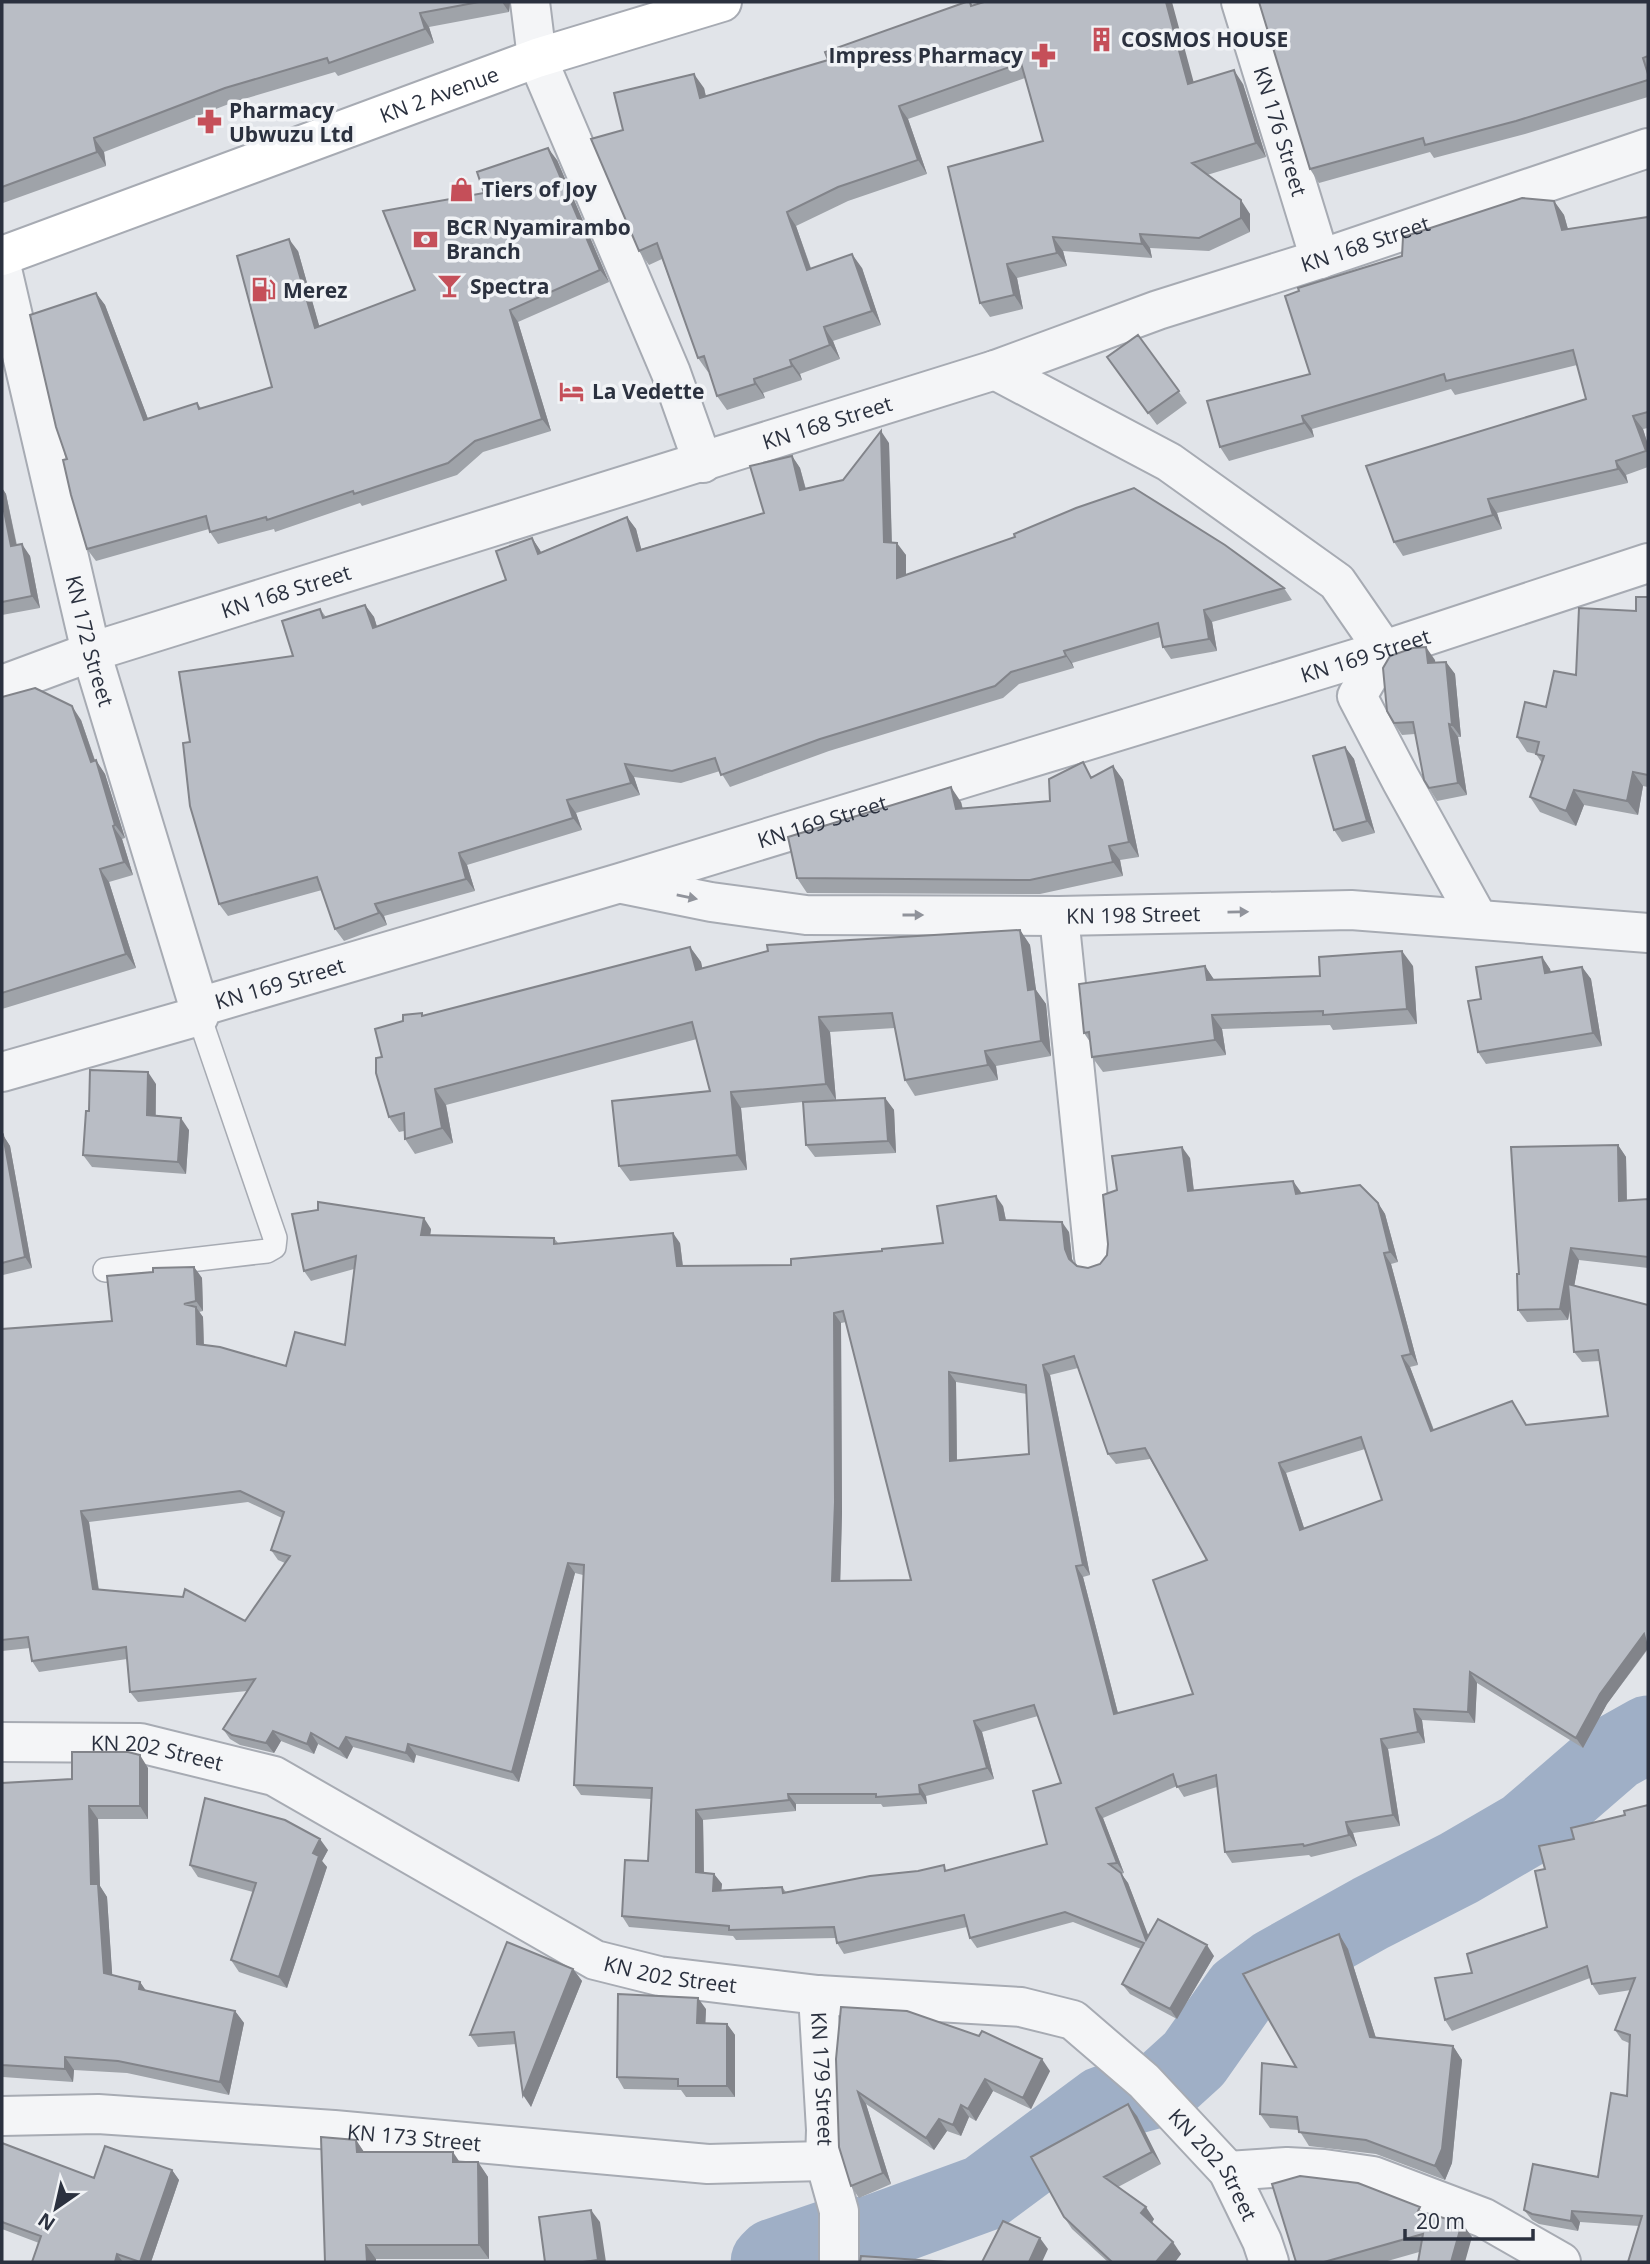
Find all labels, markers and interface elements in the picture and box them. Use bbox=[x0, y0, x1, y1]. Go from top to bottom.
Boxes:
building icon: COSMOS HOUSE bbox=[1087, 25, 1115, 53]
place label: COSMOS HOUSE bbox=[1121, 25, 1288, 53]
place label: Impress Pharmacy bbox=[829, 41, 1023, 69]
pharmacy icon: Impress Pharmacy bbox=[1029, 41, 1057, 69]
street label: KN 2 Avenue bbox=[376, 59, 502, 129]
street label: KN 176 Street bbox=[1248, 63, 1314, 199]
place label: Pharmacy Ubwuzu Ltd bbox=[229, 96, 354, 148]
pharmacy icon: Pharmacy Ubwuzu Ltd bbox=[195, 108, 223, 136]
shop icon: Tiers of Joy bbox=[448, 175, 476, 203]
place label: Tiers of Joy bbox=[482, 175, 597, 203]
street label: KN 168 Street bbox=[1297, 209, 1433, 278]
place label: BCR Nyamirambo Branch bbox=[446, 213, 631, 265]
bank icon: BCR Nyamirambo Branch bbox=[412, 225, 440, 253]
bar icon: Spectra bbox=[436, 272, 464, 300]
place label: Spectra bbox=[470, 272, 549, 300]
fuel station icon: Merez bbox=[249, 276, 277, 304]
place label: Merez bbox=[283, 276, 347, 304]
hotel icon: La Vedette bbox=[558, 377, 586, 405]
place label: La Vedette bbox=[592, 377, 704, 405]
street label: KN 168 Street bbox=[759, 389, 895, 456]
street label: KN 168 Street bbox=[218, 558, 354, 625]
street label: KN 172 Street bbox=[60, 572, 121, 710]
street label: KN 169 Street bbox=[1297, 622, 1434, 689]
street label: KN 169 Street bbox=[754, 788, 890, 854]
one-way arrow bbox=[676, 891, 698, 902]
street label: KN 198 Street bbox=[1066, 899, 1201, 930]
one-way arrow bbox=[1227, 907, 1249, 918]
one-way arrow bbox=[902, 909, 924, 921]
street label: KN 169 Street bbox=[211, 951, 348, 1016]
street label: KN 202 Street bbox=[91, 1729, 226, 1777]
street label: KN 202 Street bbox=[601, 1949, 738, 1999]
street label: KN 179 Street bbox=[805, 2011, 840, 2146]
street label: KN 202 Street bbox=[1163, 2102, 1264, 2225]
street label: KN 173 Street bbox=[346, 2117, 482, 2157]
north arrow bbox=[21, 2173, 91, 2243]
scale bar bbox=[1405, 2198, 1533, 2242]
text: N bbox=[33, 2207, 60, 2237]
text: 20 m bbox=[1416, 2207, 1465, 2235]

